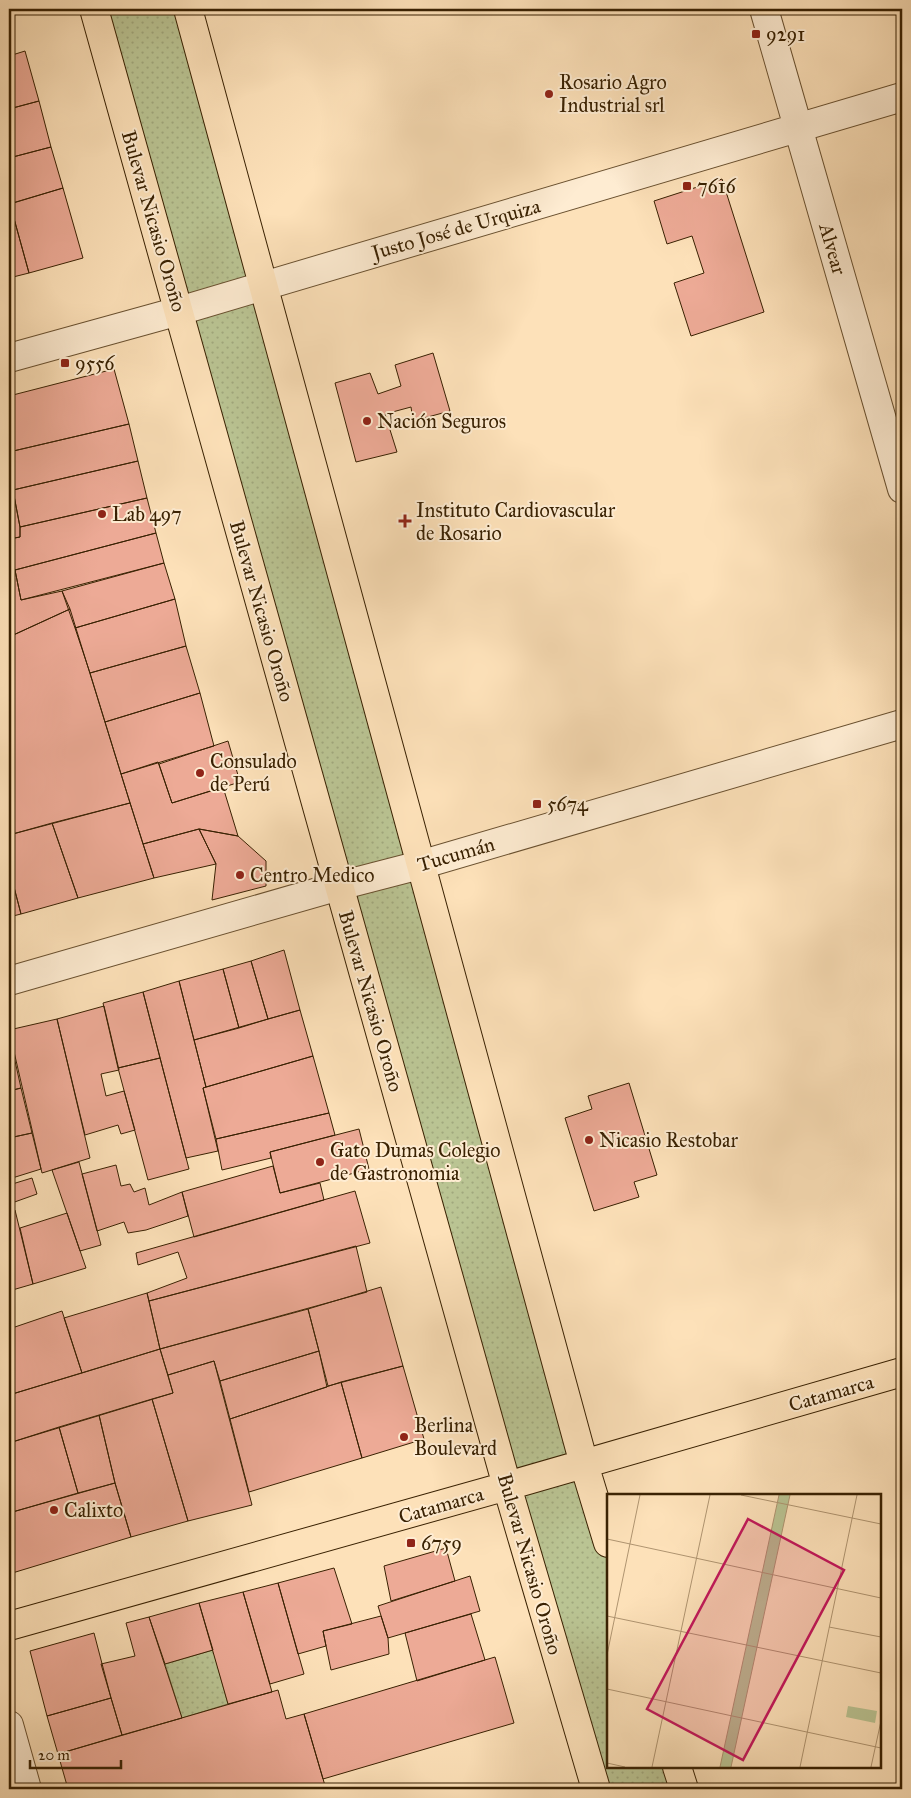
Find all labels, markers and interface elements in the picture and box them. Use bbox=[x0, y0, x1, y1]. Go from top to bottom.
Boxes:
place label: 9291 bbox=[766, 22, 805, 46]
marker: 9291 bbox=[750, 28, 762, 40]
place label: Rosario Agro Industrial srl bbox=[559, 70, 667, 117]
marker: Rosario Agro Industrial srl bbox=[543, 88, 555, 100]
street label: Bulevar Nicasio Oroño bbox=[117, 128, 191, 314]
place label: 7616 bbox=[697, 174, 737, 198]
marker: 7616 bbox=[681, 180, 693, 192]
street label: Justo José de Urquiza bbox=[367, 193, 544, 266]
street label: Alvear bbox=[814, 220, 852, 278]
place label: 9556 bbox=[75, 351, 115, 375]
marker: 9556 bbox=[59, 357, 71, 369]
place label: Nación Seguros bbox=[377, 409, 506, 434]
marker: Nación Seguros bbox=[361, 415, 373, 427]
place label: Instituto Cardiovascular de Rosario bbox=[416, 498, 616, 545]
place label: Lab 497 bbox=[112, 502, 182, 526]
marker: Lab 497 bbox=[96, 508, 108, 520]
marker: Instituto Cardiovascular de Rosario bbox=[398, 514, 412, 528]
street label: Bulevar Nicasio Oroño bbox=[225, 518, 299, 704]
place label: Consulado de Perú bbox=[210, 749, 297, 796]
marker: Consulado de Perú bbox=[194, 767, 206, 779]
place label: 5674 bbox=[547, 792, 589, 816]
marker: 5674 bbox=[531, 798, 543, 810]
street label: Tucumán bbox=[415, 831, 498, 876]
place label: Centro Medico bbox=[250, 863, 375, 887]
marker: Centro Medico bbox=[234, 869, 246, 881]
street label: Bulevar Nicasio Oroño bbox=[334, 908, 408, 1094]
place label: Nicasio Restobar bbox=[599, 1128, 738, 1152]
marker: Nicasio Restobar bbox=[583, 1134, 595, 1146]
place label: Gato Dumas Colegio de Gastronomia bbox=[330, 1138, 500, 1185]
marker: Gato Dumas Colegio de Gastronomia bbox=[314, 1156, 326, 1168]
street label: Catamarca bbox=[786, 1369, 877, 1417]
place label: Berlina Boulevard bbox=[414, 1413, 497, 1460]
marker: Berlina Boulevard bbox=[398, 1431, 410, 1443]
street label: Bulevar Nicasio Oroño bbox=[493, 1471, 567, 1657]
street label: Catamarca bbox=[396, 1481, 487, 1529]
inset map bbox=[607, 1494, 881, 1768]
place label: Calixto bbox=[64, 1498, 123, 1522]
marker: Calixto bbox=[48, 1504, 60, 1516]
place label: 6759 bbox=[421, 1531, 462, 1555]
marker: 6759 bbox=[405, 1537, 417, 1549]
scale bar bbox=[30, 1738, 121, 1770]
text: 20 m bbox=[38, 1746, 70, 1764]

